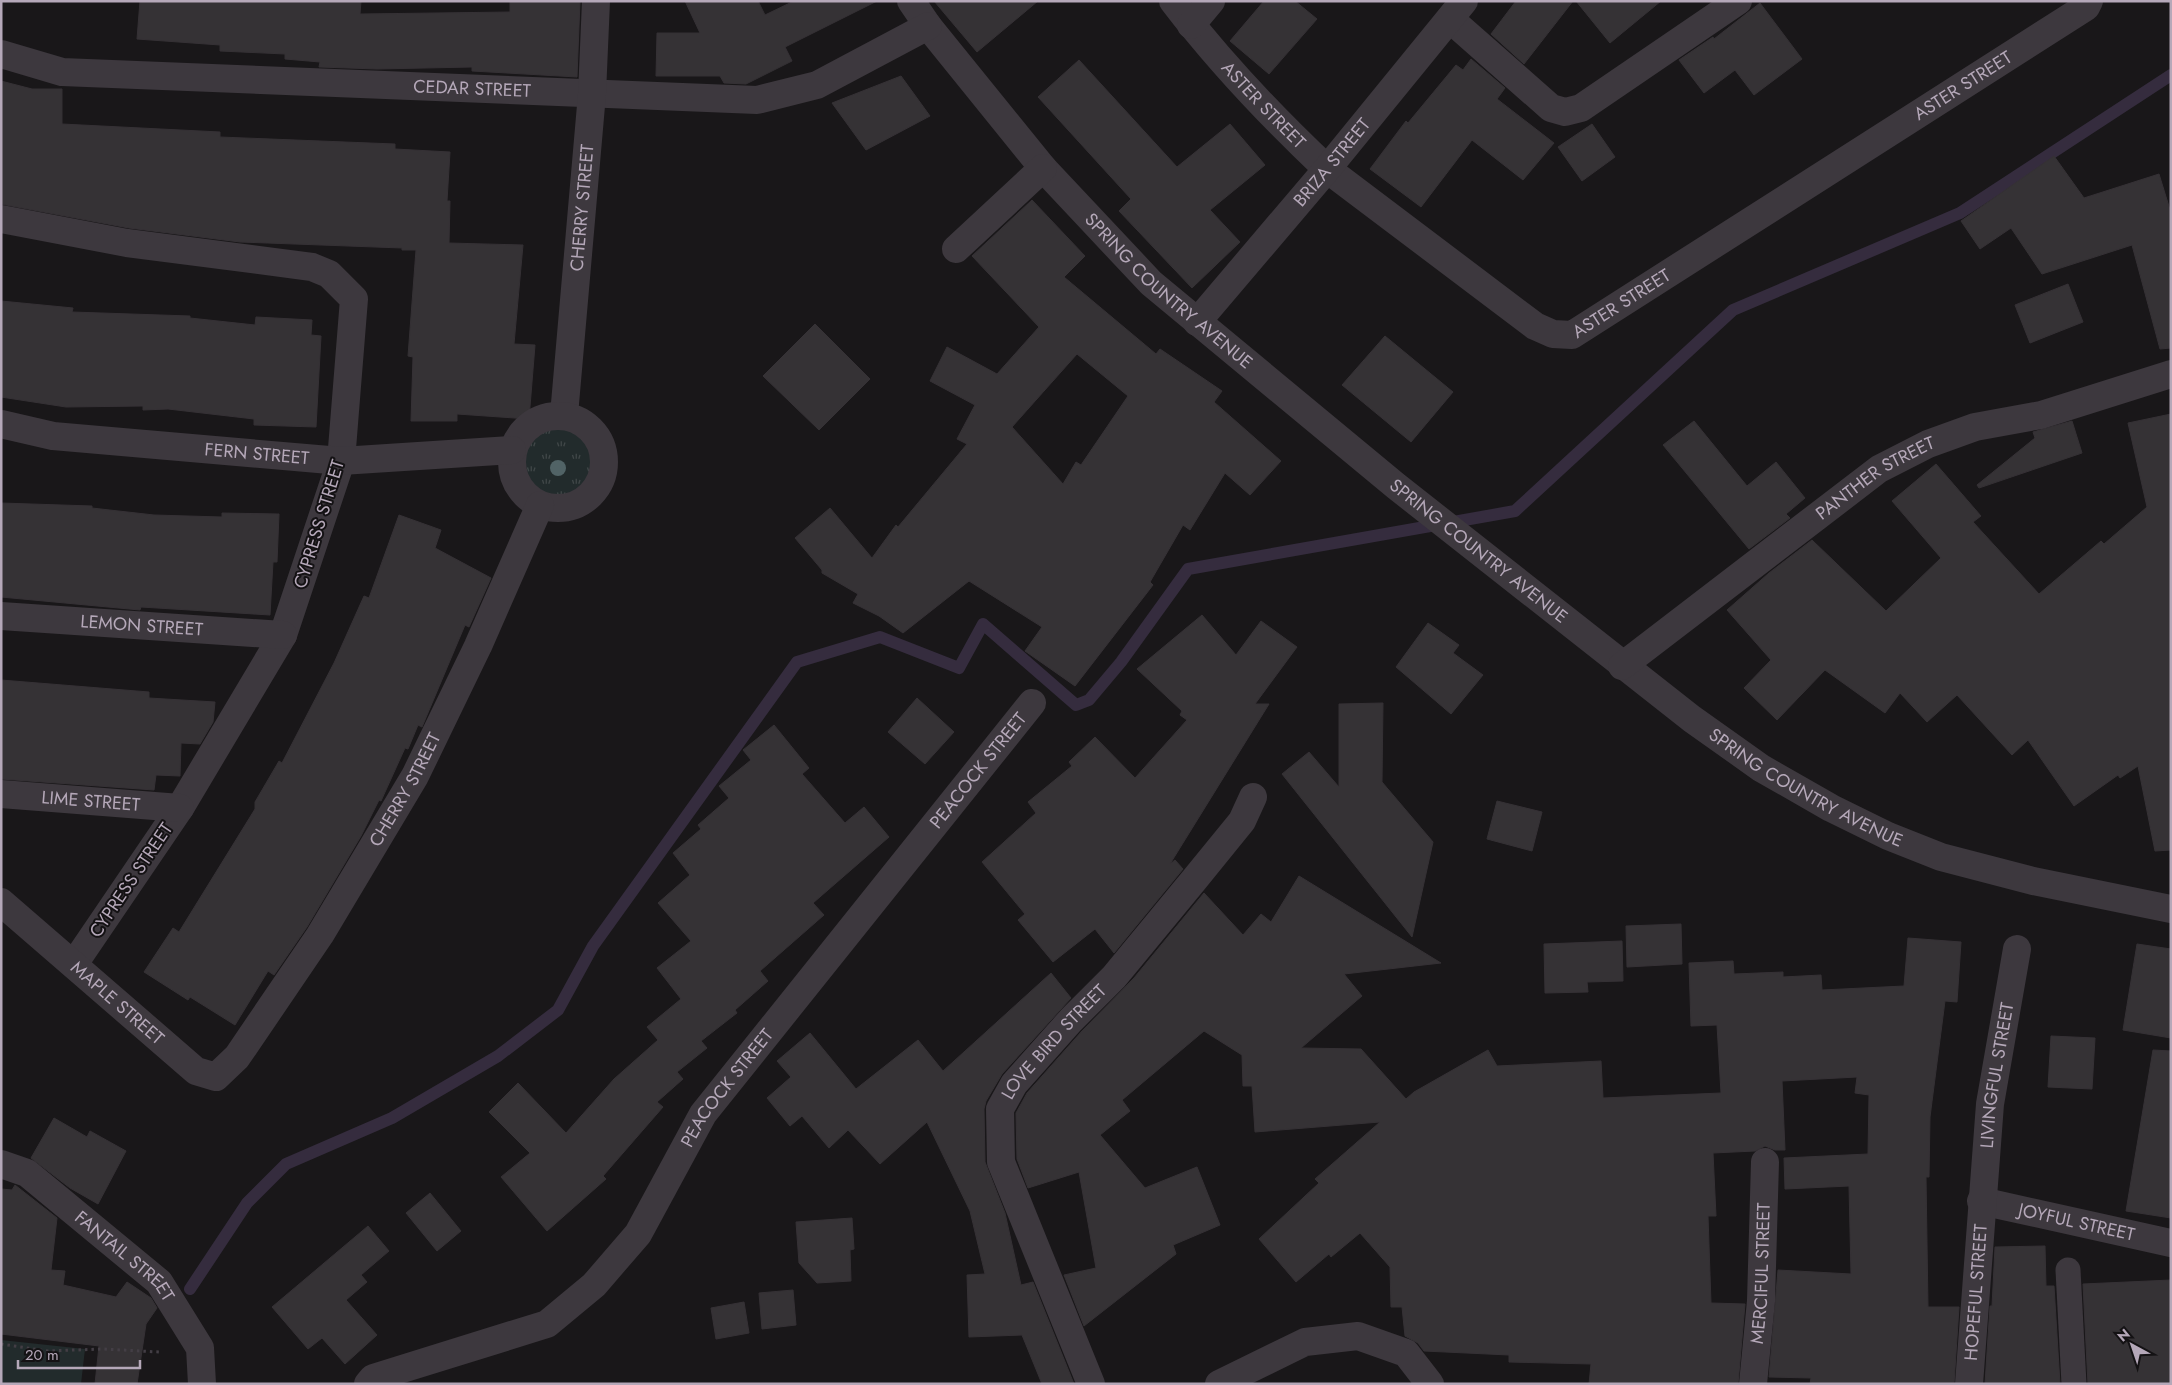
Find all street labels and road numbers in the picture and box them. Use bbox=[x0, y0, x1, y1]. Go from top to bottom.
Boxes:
street label: ASTER STREET bbox=[1909, 44, 2018, 127]
street label: ASTER STREET bbox=[1215, 56, 1312, 155]
street label: CEDAR STREET bbox=[413, 73, 532, 104]
street label: BRIZA STREET bbox=[1287, 112, 1377, 212]
street label: CHERRY STREET bbox=[564, 143, 601, 272]
street label: SPRING COUNTRY AVENUE bbox=[1079, 207, 1258, 375]
street label: ASTER STREET bbox=[1567, 262, 1676, 345]
street label: PANTHER STREET bbox=[1810, 430, 1939, 526]
street label: FERN STREET bbox=[203, 436, 311, 471]
street label: CYPRESS STREET bbox=[287, 456, 351, 592]
street label: SPRING COUNTRY AVENUE bbox=[1384, 473, 1573, 629]
street label: LEMON STREET bbox=[80, 608, 204, 643]
street label: PEACOCK STREET bbox=[923, 706, 1033, 834]
street label: SPRING COUNTRY AVENUE bbox=[1703, 722, 1907, 854]
street label: CHERRY STREET bbox=[363, 727, 447, 852]
street label: LIME STREET bbox=[40, 784, 142, 818]
street label: CYPRESS STREET bbox=[83, 817, 179, 943]
street label: MAPLE STREET bbox=[65, 955, 170, 1051]
street label: LOVE BIRD STREET bbox=[995, 978, 1113, 1104]
street label: LIVINGFUL STREET bbox=[1974, 1000, 2021, 1149]
street label: PEACOCK STREET bbox=[674, 1022, 780, 1152]
street label: JOYFUL STREET bbox=[2014, 1196, 2138, 1248]
street label: MERCIFUL STREET bbox=[1744, 1202, 1777, 1345]
street label: FANTAIL STREET bbox=[69, 1205, 181, 1307]
street label: HOPEFUL STREET bbox=[1958, 1222, 1994, 1362]

